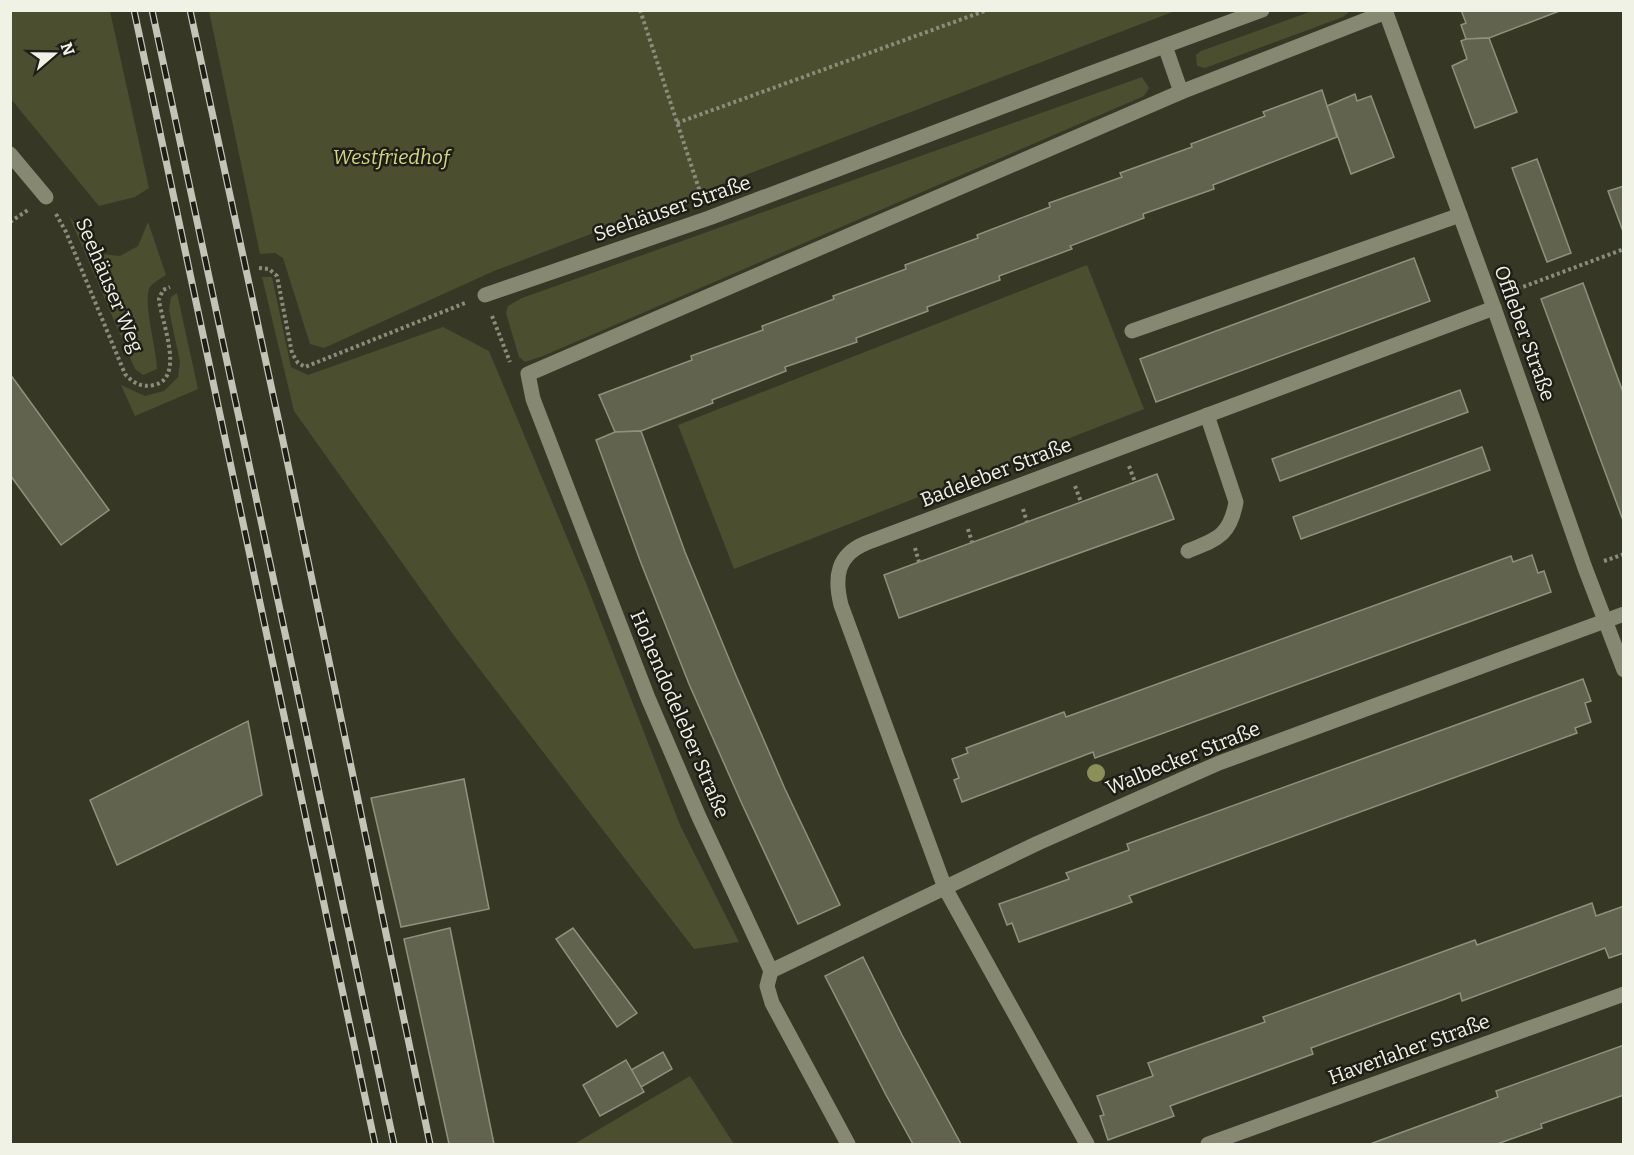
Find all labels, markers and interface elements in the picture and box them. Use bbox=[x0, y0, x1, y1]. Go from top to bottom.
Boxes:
north arrow bbox=[24, 24, 84, 84]
text: N bbox=[57, 40, 79, 58]
park label: Westfriedhof bbox=[333, 145, 452, 170]
street label: Seehäuser Straße bbox=[590, 170, 754, 246]
street label: Seehäuser Weg bbox=[71, 214, 149, 356]
street label: Offleber Straße bbox=[1489, 262, 1561, 404]
street label: Badeleber Straße bbox=[917, 432, 1075, 512]
street label: Hohendodeleber Straße bbox=[625, 607, 735, 821]
street label: Walbecker Straße bbox=[1102, 716, 1264, 800]
street label: Haverlaher Straße bbox=[1325, 1009, 1493, 1089]

